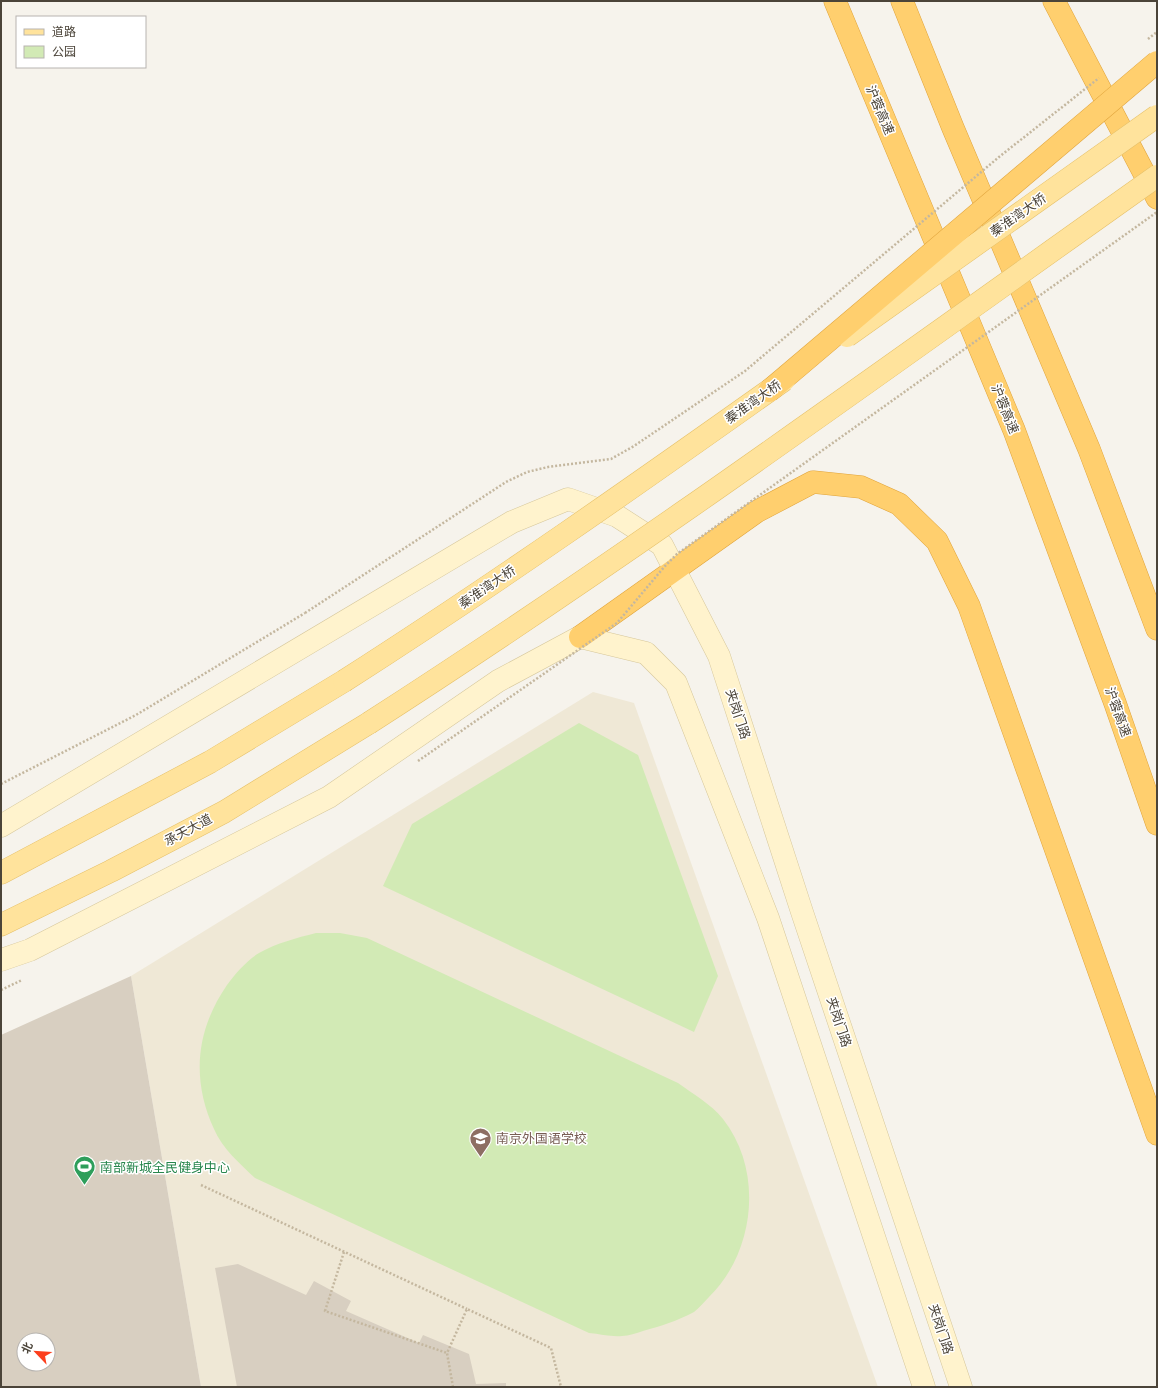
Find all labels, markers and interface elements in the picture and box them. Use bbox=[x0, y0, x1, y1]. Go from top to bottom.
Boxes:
legend bbox=[16, 16, 146, 68]
text: 道路 bbox=[52, 25, 76, 39]
text: 公园 bbox=[52, 45, 76, 59]
street label: 沪蓉高速 bbox=[863, 83, 897, 137]
street label: 秦淮湾大桥 bbox=[987, 190, 1049, 240]
street label: 秦淮湾大桥 bbox=[722, 377, 784, 427]
street label: 沪蓉高速 bbox=[988, 382, 1022, 436]
street label: 秦淮湾大桥 bbox=[456, 563, 518, 611]
street label: 沪蓉高速 bbox=[1102, 685, 1134, 739]
street label: 夹岗门路 bbox=[723, 687, 753, 741]
street label: 承天大道 bbox=[162, 811, 214, 849]
street label: 夹岗门路 bbox=[824, 995, 854, 1049]
school or university icon: 南京外国语学校 bbox=[467, 1125, 493, 1158]
place label: 南京外国语学校 bbox=[496, 1131, 587, 1146]
sports icon: 南部新城全民健身中心 bbox=[71, 1154, 97, 1187]
place label: 南部新城全民健身中心 bbox=[100, 1160, 230, 1175]
street label: 夹岗门路 bbox=[926, 1302, 956, 1356]
north arrow bbox=[16, 1332, 56, 1372]
text: 北 bbox=[19, 1340, 36, 1356]

